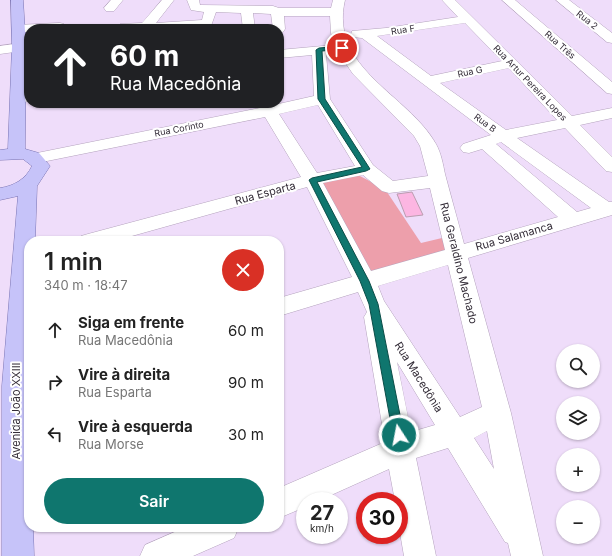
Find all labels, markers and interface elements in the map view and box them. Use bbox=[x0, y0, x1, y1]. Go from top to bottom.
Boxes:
street label: Rua 2 bbox=[574, 8, 600, 31]
street label: Rua F bbox=[390, 22, 416, 37]
street label: Rua Três bbox=[543, 28, 578, 61]
pin bbox=[325, 31, 359, 65]
icon: arrive bbox=[331, 37, 353, 59]
text: 60 m bbox=[110, 39, 179, 73]
icon: ahead bbox=[44, 40, 96, 92]
street label: Rua Artur Pereira Lopes bbox=[491, 42, 570, 123]
street label: Rua G bbox=[456, 63, 484, 80]
text: Rua Macedônia bbox=[110, 73, 241, 94]
street label: Rua B bbox=[472, 111, 499, 134]
street label: Rua Corinto bbox=[153, 118, 204, 139]
street label: Rua Esparta bbox=[233, 178, 297, 208]
street label: Rua Geraldino Machado bbox=[437, 201, 481, 325]
street label: Rua Salamanca bbox=[474, 218, 554, 254]
text: 1 min bbox=[44, 247, 103, 276]
button: close bbox=[222, 249, 264, 291]
text: 340 m · 18:47 bbox=[44, 277, 128, 293]
text: Siga em frente bbox=[78, 313, 184, 332]
icon: ahead bbox=[44, 319, 66, 341]
text: 60 m bbox=[228, 321, 264, 340]
text: Rua Macedônia bbox=[78, 332, 173, 348]
street label: Rua Macedônia bbox=[392, 339, 446, 415]
map controls bbox=[556, 344, 600, 544]
button: search bbox=[556, 344, 600, 388]
street label: Avenida João XXIII bbox=[9, 362, 23, 460]
text: Vire à direita bbox=[78, 365, 170, 384]
icon: right bbox=[44, 371, 66, 393]
text: 90 m bbox=[228, 373, 264, 392]
text: Rua Esparta bbox=[78, 384, 152, 400]
button: layers bbox=[556, 396, 600, 440]
position arrow bbox=[378, 414, 420, 456]
text: Vire à esquerda bbox=[78, 417, 193, 436]
icon: left bbox=[44, 423, 66, 445]
text: 30 m bbox=[228, 425, 264, 444]
text: Rua Morse bbox=[78, 436, 144, 452]
button: + bbox=[556, 448, 600, 492]
button: Sair bbox=[44, 478, 264, 524]
speed limit sign: 30 bbox=[356, 492, 408, 544]
button: − bbox=[556, 500, 600, 544]
text: 27 bbox=[310, 501, 334, 525]
text: km/h bbox=[310, 522, 334, 534]

